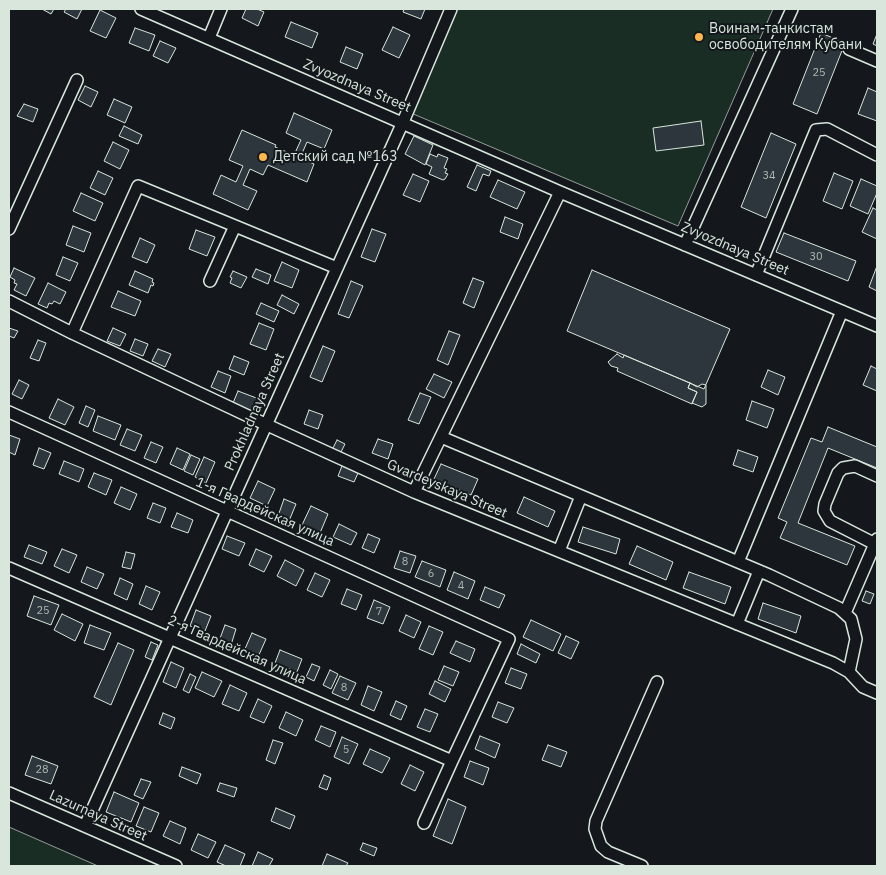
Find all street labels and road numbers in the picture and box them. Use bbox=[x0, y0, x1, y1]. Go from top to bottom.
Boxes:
street label: Zvyozdnaya Street bbox=[301, 56, 413, 116]
street label: Zvyozdnaya Street bbox=[679, 219, 791, 279]
street label: Prokhladnaya Street bbox=[221, 350, 289, 474]
street label: Gvardeyskaya Street bbox=[384, 456, 510, 522]
street label: 1-я Гвардейская улица bbox=[193, 474, 337, 550]
street label: 2-я Гвардейская улица bbox=[165, 612, 309, 688]
street label: Lazurnaya Street bbox=[46, 787, 150, 845]

